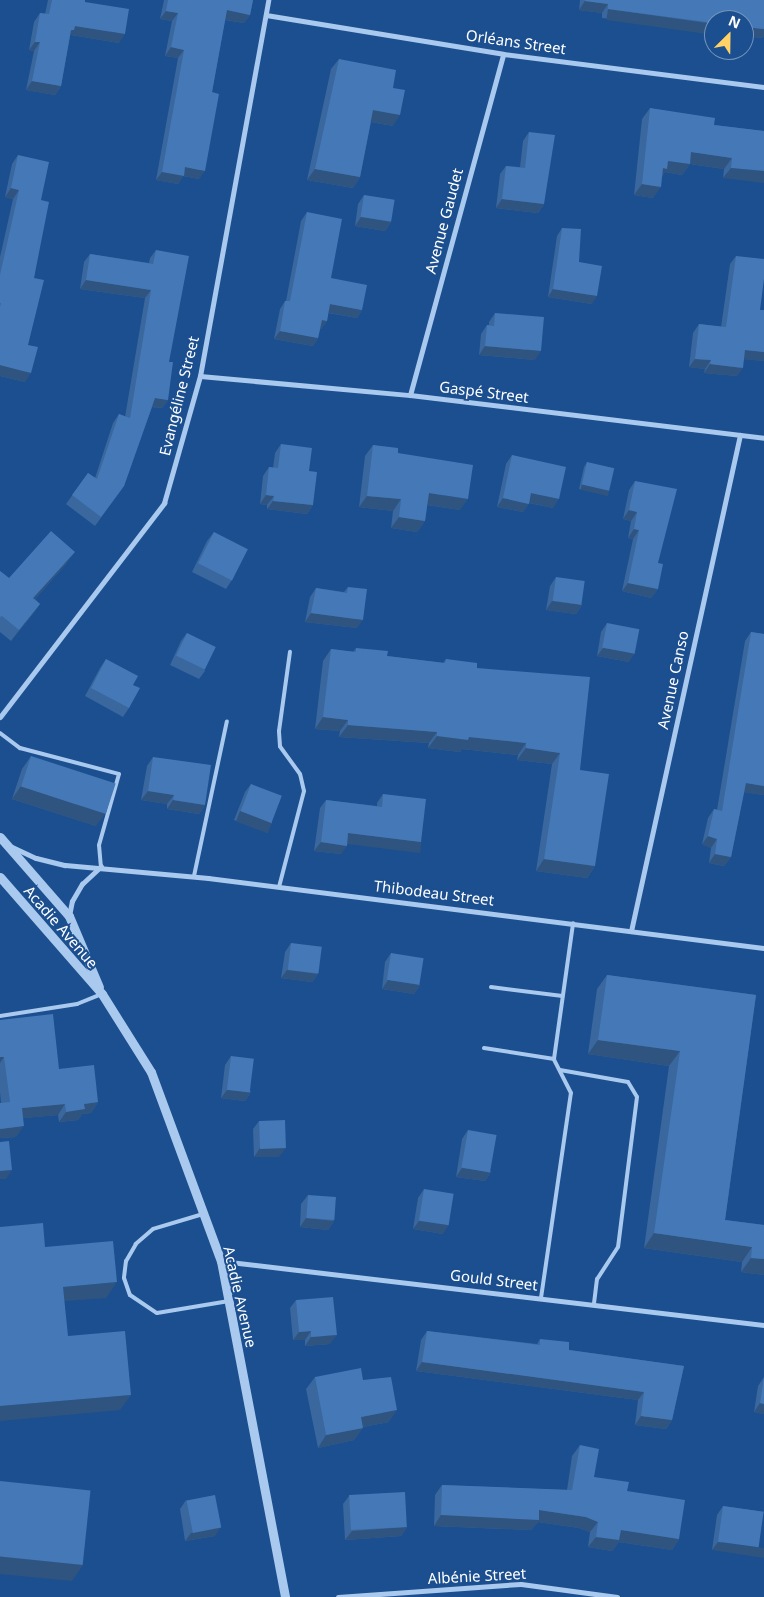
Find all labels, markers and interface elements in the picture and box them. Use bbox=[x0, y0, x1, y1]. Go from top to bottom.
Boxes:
north arrow bbox=[704, 10, 754, 60]
text: N bbox=[726, 11, 744, 33]
street label: Orléans Street bbox=[465, 26, 567, 58]
street label: Avenue Gaudet bbox=[421, 166, 467, 276]
street label: Evangéline Street bbox=[155, 334, 203, 458]
street label: Gaspé Street bbox=[438, 378, 530, 406]
street label: Avenue Canso bbox=[654, 629, 692, 731]
street label: Thibodeau Street bbox=[373, 877, 495, 909]
street label: Acadie Avenue bbox=[20, 882, 102, 972]
street label: Acadie Avenue bbox=[220, 1245, 260, 1349]
street label: Gould Street bbox=[449, 1266, 539, 1294]
street label: Albénie Street bbox=[427, 1564, 527, 1588]

